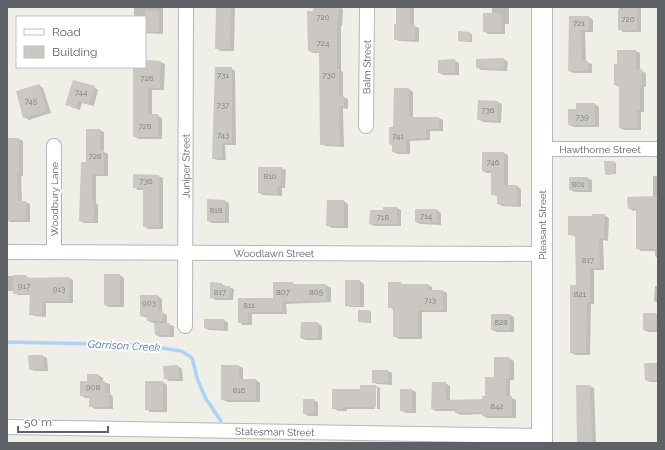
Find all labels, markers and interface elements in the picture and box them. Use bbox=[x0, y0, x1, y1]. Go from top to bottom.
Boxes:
house number: 720 bbox=[316, 12, 330, 22]
house number: 720 bbox=[621, 14, 635, 24]
legend bbox=[16, 16, 146, 68]
house number: 721 bbox=[573, 18, 586, 28]
text: Road bbox=[52, 25, 81, 39]
house number: 724 bbox=[317, 38, 330, 48]
street label: Balm Street bbox=[361, 39, 372, 94]
text: Building bbox=[52, 45, 98, 59]
house number: 731 bbox=[217, 70, 230, 80]
house number: 730 bbox=[322, 70, 336, 80]
house number: 726 bbox=[140, 73, 154, 83]
house number: 744 bbox=[75, 87, 88, 97]
house number: 745 bbox=[25, 96, 38, 106]
house number: 737 bbox=[217, 100, 230, 110]
house number: 736 bbox=[481, 105, 495, 115]
house number: 739 bbox=[575, 112, 589, 122]
house number: 728 bbox=[138, 121, 152, 131]
house number: 743 bbox=[217, 130, 229, 140]
house number: 741 bbox=[392, 131, 404, 141]
street label: Juniper Street bbox=[180, 133, 191, 198]
street label: Hawthorne Street bbox=[559, 144, 641, 155]
house number: 728 bbox=[88, 151, 102, 161]
house number: 746 bbox=[486, 157, 500, 167]
street label: Woodbury Lane bbox=[49, 162, 60, 236]
house number: 810 bbox=[263, 171, 277, 181]
house number: 736 bbox=[139, 176, 153, 186]
house number: 801 bbox=[571, 179, 585, 189]
street label: Pleasant Street bbox=[537, 189, 548, 260]
house number: 818 bbox=[210, 205, 223, 215]
house number: 714 bbox=[420, 211, 433, 221]
house number: 718 bbox=[377, 212, 389, 222]
street label: Woodlawn Street bbox=[234, 247, 315, 259]
house number: 817 bbox=[582, 255, 595, 265]
house number: 917 bbox=[18, 281, 31, 291]
house number: 913 bbox=[53, 284, 65, 294]
house number: 817 bbox=[214, 287, 227, 297]
house number: 807 bbox=[276, 287, 291, 297]
house number: 805 bbox=[309, 287, 324, 297]
house number: 821 bbox=[574, 289, 587, 299]
house number: 713 bbox=[424, 295, 436, 305]
house number: 903 bbox=[142, 298, 156, 308]
house number: 811 bbox=[243, 300, 255, 310]
house number: 828 bbox=[494, 317, 508, 327]
water label: Garrison Creek bbox=[87, 338, 161, 354]
house number: 908 bbox=[86, 382, 100, 392]
house number: 816 bbox=[233, 385, 246, 395]
house number: 842 bbox=[490, 401, 504, 411]
scale bar bbox=[18, 408, 108, 434]
text: 50 m bbox=[24, 415, 52, 429]
street label: Statesman Street bbox=[235, 425, 315, 438]

